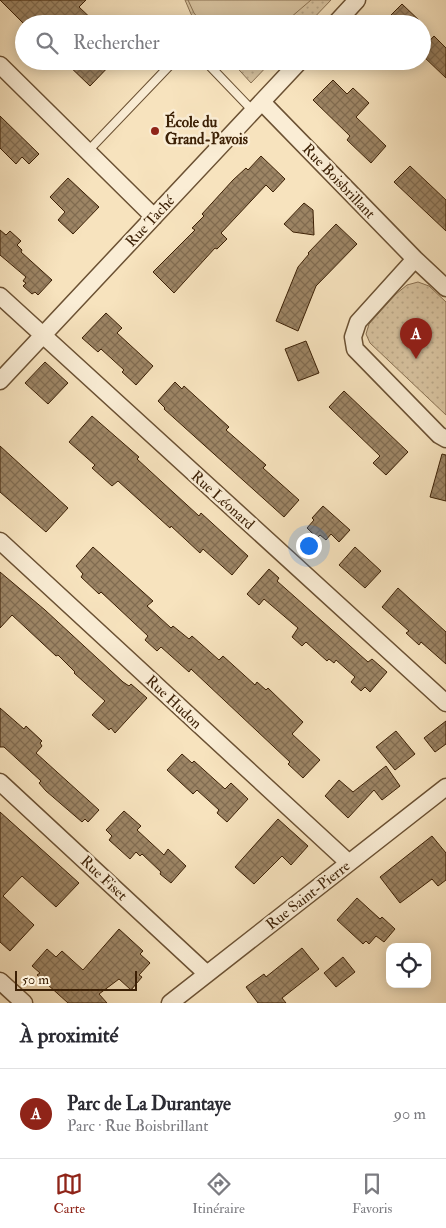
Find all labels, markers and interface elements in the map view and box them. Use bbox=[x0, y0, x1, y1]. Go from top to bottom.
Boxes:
search box bbox=[15, 15, 431, 70]
icon: search bbox=[33, 29, 61, 57]
text: Rechercher bbox=[73, 31, 160, 55]
place label: École du Grand-Pavois bbox=[165, 111, 248, 149]
marker: École du Grand-Pavois bbox=[149, 125, 161, 137]
street label: Rue Boisbrillant bbox=[298, 140, 379, 223]
street label: Rue Taché bbox=[122, 191, 179, 251]
pin: A bbox=[400, 318, 432, 359]
street label: Rue Léonard bbox=[187, 467, 259, 534]
your location bbox=[296, 533, 322, 559]
street label: Rue Hudon bbox=[142, 672, 206, 733]
street label: Rue Fiset bbox=[76, 852, 131, 905]
street label: Rue Saint-Pierre bbox=[262, 857, 354, 934]
map controls bbox=[386, 943, 431, 988]
button: locate bbox=[386, 943, 431, 988]
scale bar bbox=[15, 968, 138, 991]
text: 50 m bbox=[22, 971, 49, 988]
text: À proximité bbox=[20, 1022, 118, 1049]
text: Parc de La Durantaye bbox=[67, 1092, 231, 1116]
text: A bbox=[31, 1104, 41, 1124]
text: 90 m bbox=[394, 1104, 426, 1124]
text: Parc · Rue Boisbrillant bbox=[67, 1116, 208, 1136]
tab: Carte bbox=[54, 1170, 85, 1217]
tab: Itinéraire bbox=[192, 1170, 245, 1217]
tab: Favoris bbox=[352, 1170, 392, 1217]

